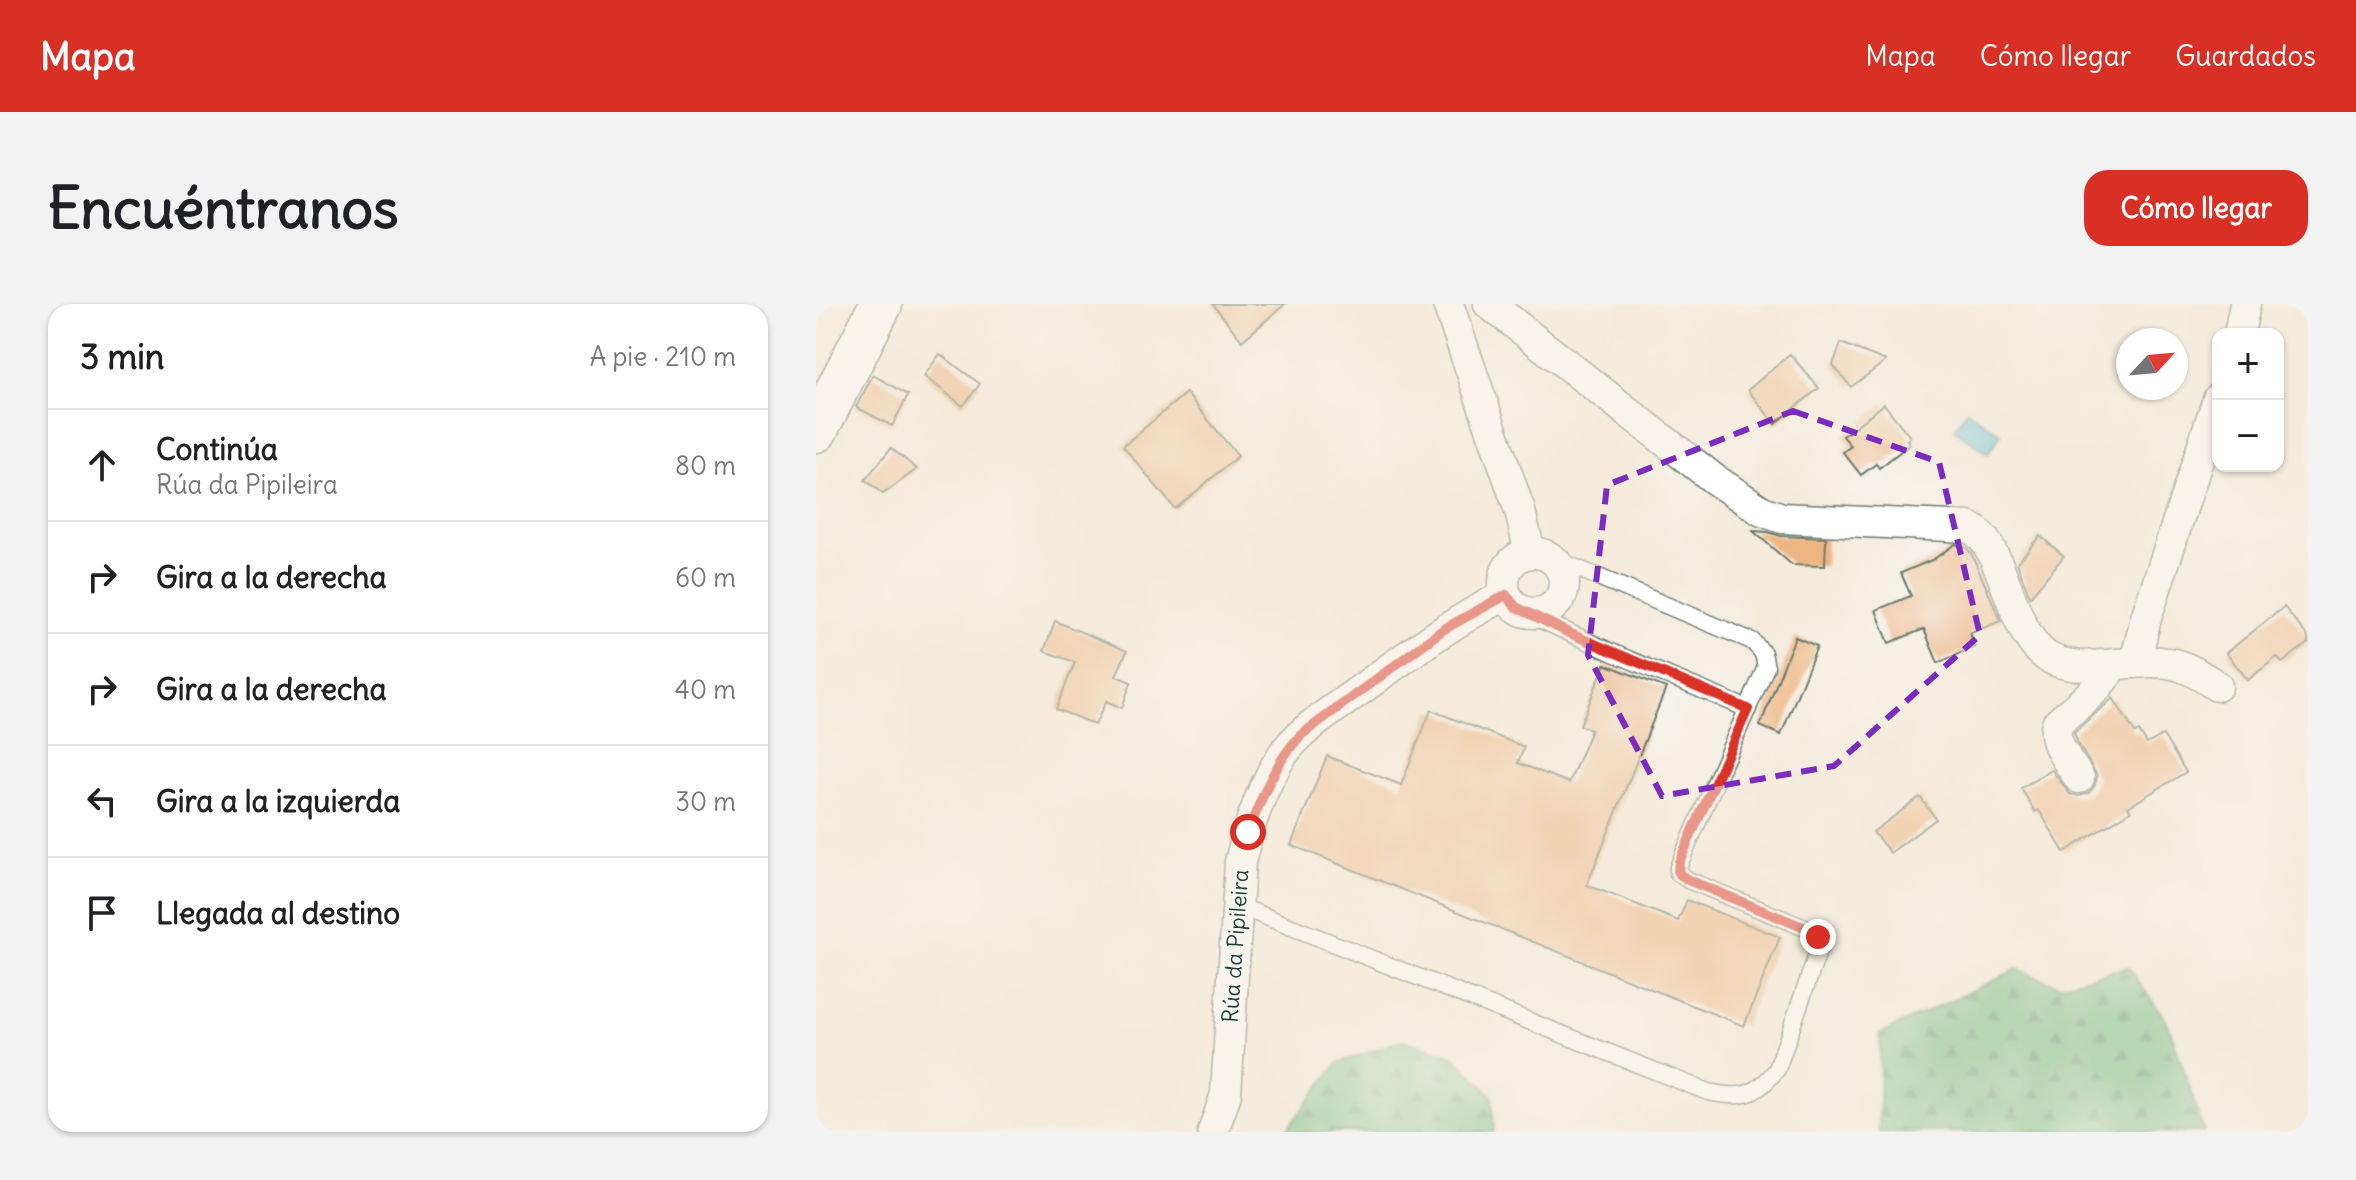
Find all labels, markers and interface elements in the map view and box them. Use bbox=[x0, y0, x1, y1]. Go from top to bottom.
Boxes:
text: Mapa bbox=[40, 33, 136, 80]
text: Mapa bbox=[1865, 38, 1936, 74]
text: Cómo llegar bbox=[1980, 38, 2131, 74]
text: Guardados bbox=[2175, 38, 2316, 74]
button: Cómo llegar bbox=[2084, 170, 2308, 246]
text: Encuéntranos bbox=[48, 173, 399, 243]
north arrow bbox=[2116, 328, 2188, 400]
map controls bbox=[2212, 328, 2284, 472]
button: + bbox=[2212, 328, 2284, 400]
text: 3 min bbox=[80, 335, 165, 378]
text: A pie · 210 m bbox=[590, 340, 736, 373]
button: − bbox=[2212, 400, 2284, 472]
text: Continúa bbox=[156, 430, 278, 468]
icon: ahead bbox=[80, 443, 124, 487]
text: 80 m bbox=[675, 449, 736, 482]
text: Rúa da Pipileira bbox=[156, 468, 338, 501]
icon: right bbox=[80, 555, 124, 599]
text: Gira a la derecha bbox=[156, 558, 387, 596]
text: 60 m bbox=[675, 561, 736, 594]
icon: right bbox=[80, 667, 124, 711]
text: Gira a la derecha bbox=[156, 670, 387, 708]
text: 40 m bbox=[675, 673, 736, 706]
icon: left bbox=[80, 779, 124, 823]
text: Gira a la izquierda bbox=[156, 782, 400, 820]
text: 30 m bbox=[675, 785, 736, 818]
route start bbox=[1230, 814, 1266, 850]
street label: Rúa da Pipileira bbox=[1216, 868, 1254, 1024]
icon: arrive bbox=[80, 891, 124, 935]
text: Llegada al destino bbox=[156, 894, 400, 932]
route end bbox=[1800, 919, 1836, 955]

